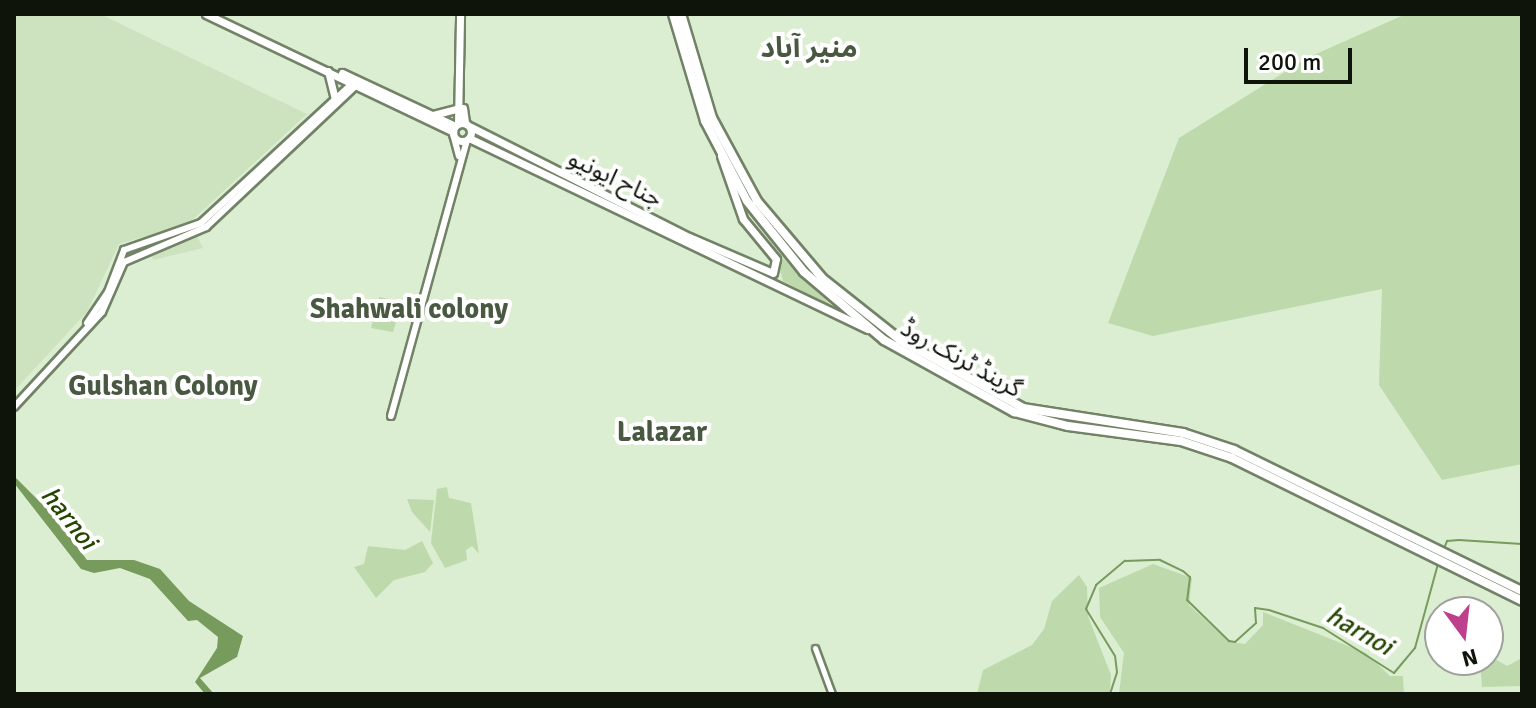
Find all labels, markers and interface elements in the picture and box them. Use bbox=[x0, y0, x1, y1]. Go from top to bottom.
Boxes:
district label: منیر آباد bbox=[760, 31, 858, 65]
scale bar bbox=[1248, 32, 1356, 82]
text: 200 m bbox=[1258, 47, 1321, 77]
street label: جناح ایونیو bbox=[563, 144, 667, 214]
district label: Shahwali colony bbox=[310, 292, 508, 326]
street label: گرینڈ ٹرنک روڈ bbox=[895, 314, 1027, 404]
district label: Gulshan Colony bbox=[68, 369, 258, 403]
district label: Lalazar bbox=[617, 415, 707, 449]
water label: harnoi bbox=[33, 481, 103, 557]
north arrow bbox=[1424, 596, 1504, 676]
water label: harnoi bbox=[1320, 601, 1398, 663]
text: N bbox=[1459, 643, 1481, 673]

